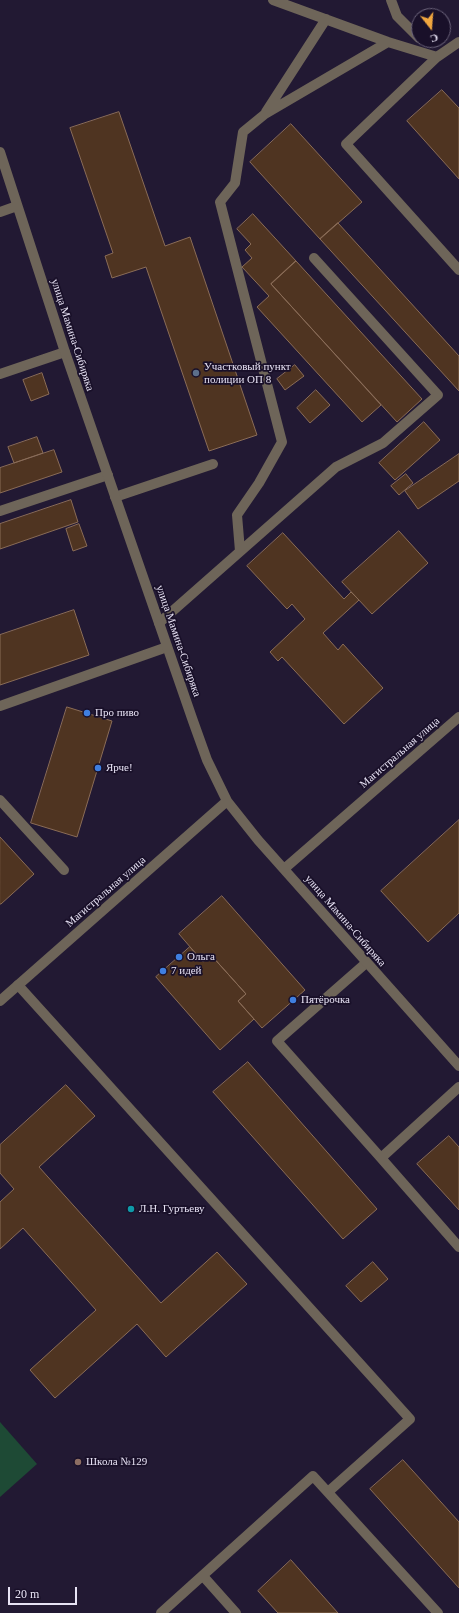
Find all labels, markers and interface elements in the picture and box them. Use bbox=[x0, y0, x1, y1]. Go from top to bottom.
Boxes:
north arrow bbox=[411, 8, 451, 48]
text: С bbox=[429, 32, 440, 45]
street label: улица Мамина-Сибиряка bbox=[48, 277, 96, 393]
place label: Участковый пункт полиции ОП 8 bbox=[204, 360, 291, 386]
marker: Участковый пункт полиции ОП 8 bbox=[191, 368, 201, 378]
street label: улица Мамина-Сибиряка bbox=[153, 583, 203, 699]
place label: Про пиво bbox=[95, 706, 139, 720]
marker: Про пиво bbox=[82, 708, 92, 718]
street label: Магистральная улица bbox=[357, 715, 443, 791]
place label: Ярче! bbox=[106, 761, 133, 775]
marker: Ярче! bbox=[93, 763, 103, 773]
street label: Магистральная улица bbox=[63, 854, 149, 930]
street label: улица Мамина-Сибиряка bbox=[302, 872, 388, 970]
place label: Ольга bbox=[187, 950, 215, 964]
marker: Ольга bbox=[174, 952, 184, 962]
place label: 7 идей bbox=[171, 964, 202, 978]
marker: 7 идей bbox=[158, 966, 168, 976]
place label: Пятёрочка bbox=[301, 993, 350, 1007]
marker: Пятёрочка bbox=[288, 995, 298, 1005]
place label: Л.Н. Гуртьеву bbox=[139, 1202, 204, 1216]
marker: Л.Н. Гуртьеву bbox=[126, 1204, 136, 1214]
place label: Школа №129 bbox=[86, 1455, 147, 1469]
marker: Школа №129 bbox=[73, 1457, 83, 1467]
scale bar bbox=[10, 1579, 79, 1605]
text: 20 m bbox=[15, 1587, 39, 1601]

